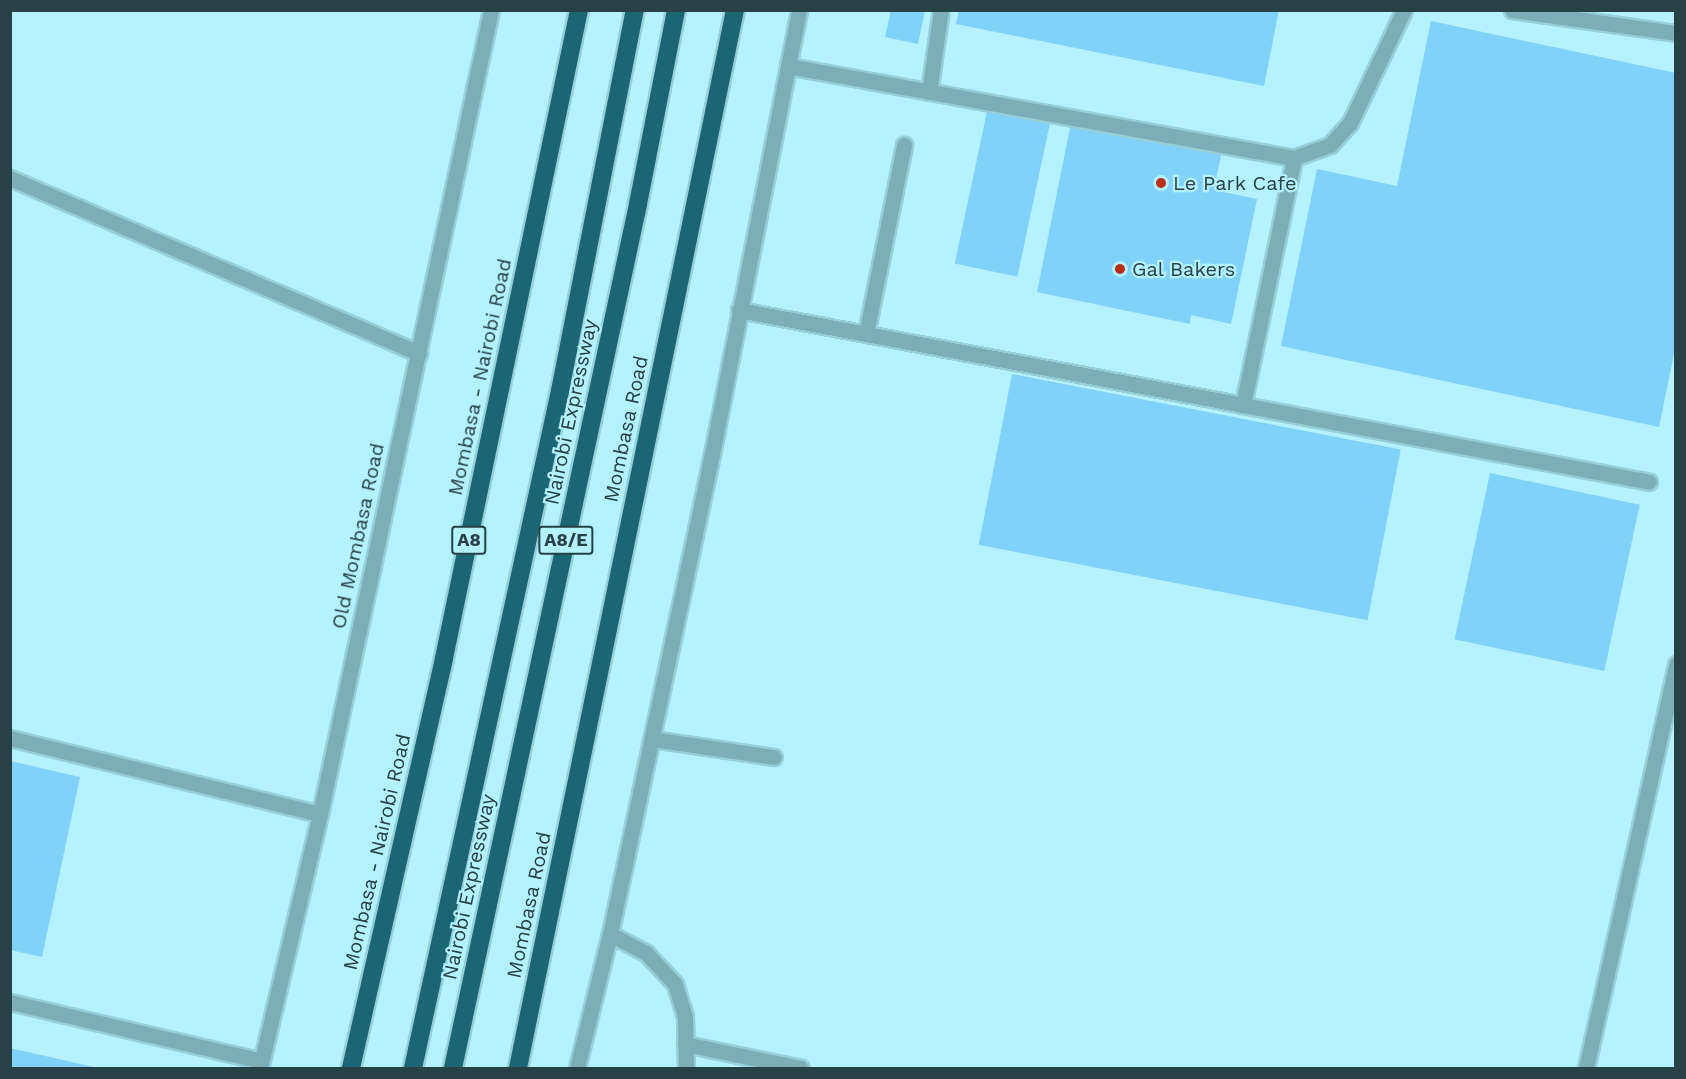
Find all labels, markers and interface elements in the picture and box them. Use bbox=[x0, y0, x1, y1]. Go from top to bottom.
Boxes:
place label: Le Park Cafe bbox=[1173, 171, 1297, 195]
marker: Le Park Cafe bbox=[1154, 176, 1168, 190]
street label: Mombasa - Nairobi Road bbox=[443, 256, 517, 498]
place label: Gal Bakers bbox=[1132, 257, 1236, 281]
marker: Gal Bakers bbox=[1113, 262, 1127, 276]
street label: Nairobi Expressway bbox=[540, 317, 602, 507]
street label: Mombasa Road bbox=[599, 353, 653, 505]
street label: Old Mombasa Road bbox=[327, 441, 389, 631]
road number: A8 bbox=[451, 525, 487, 555]
road number: A8/E bbox=[538, 525, 594, 555]
street label: Mombasa - Nairobi Road bbox=[338, 731, 416, 973]
street label: Nairobi Expressway bbox=[438, 792, 500, 982]
street label: Mombasa Road bbox=[502, 829, 556, 981]

